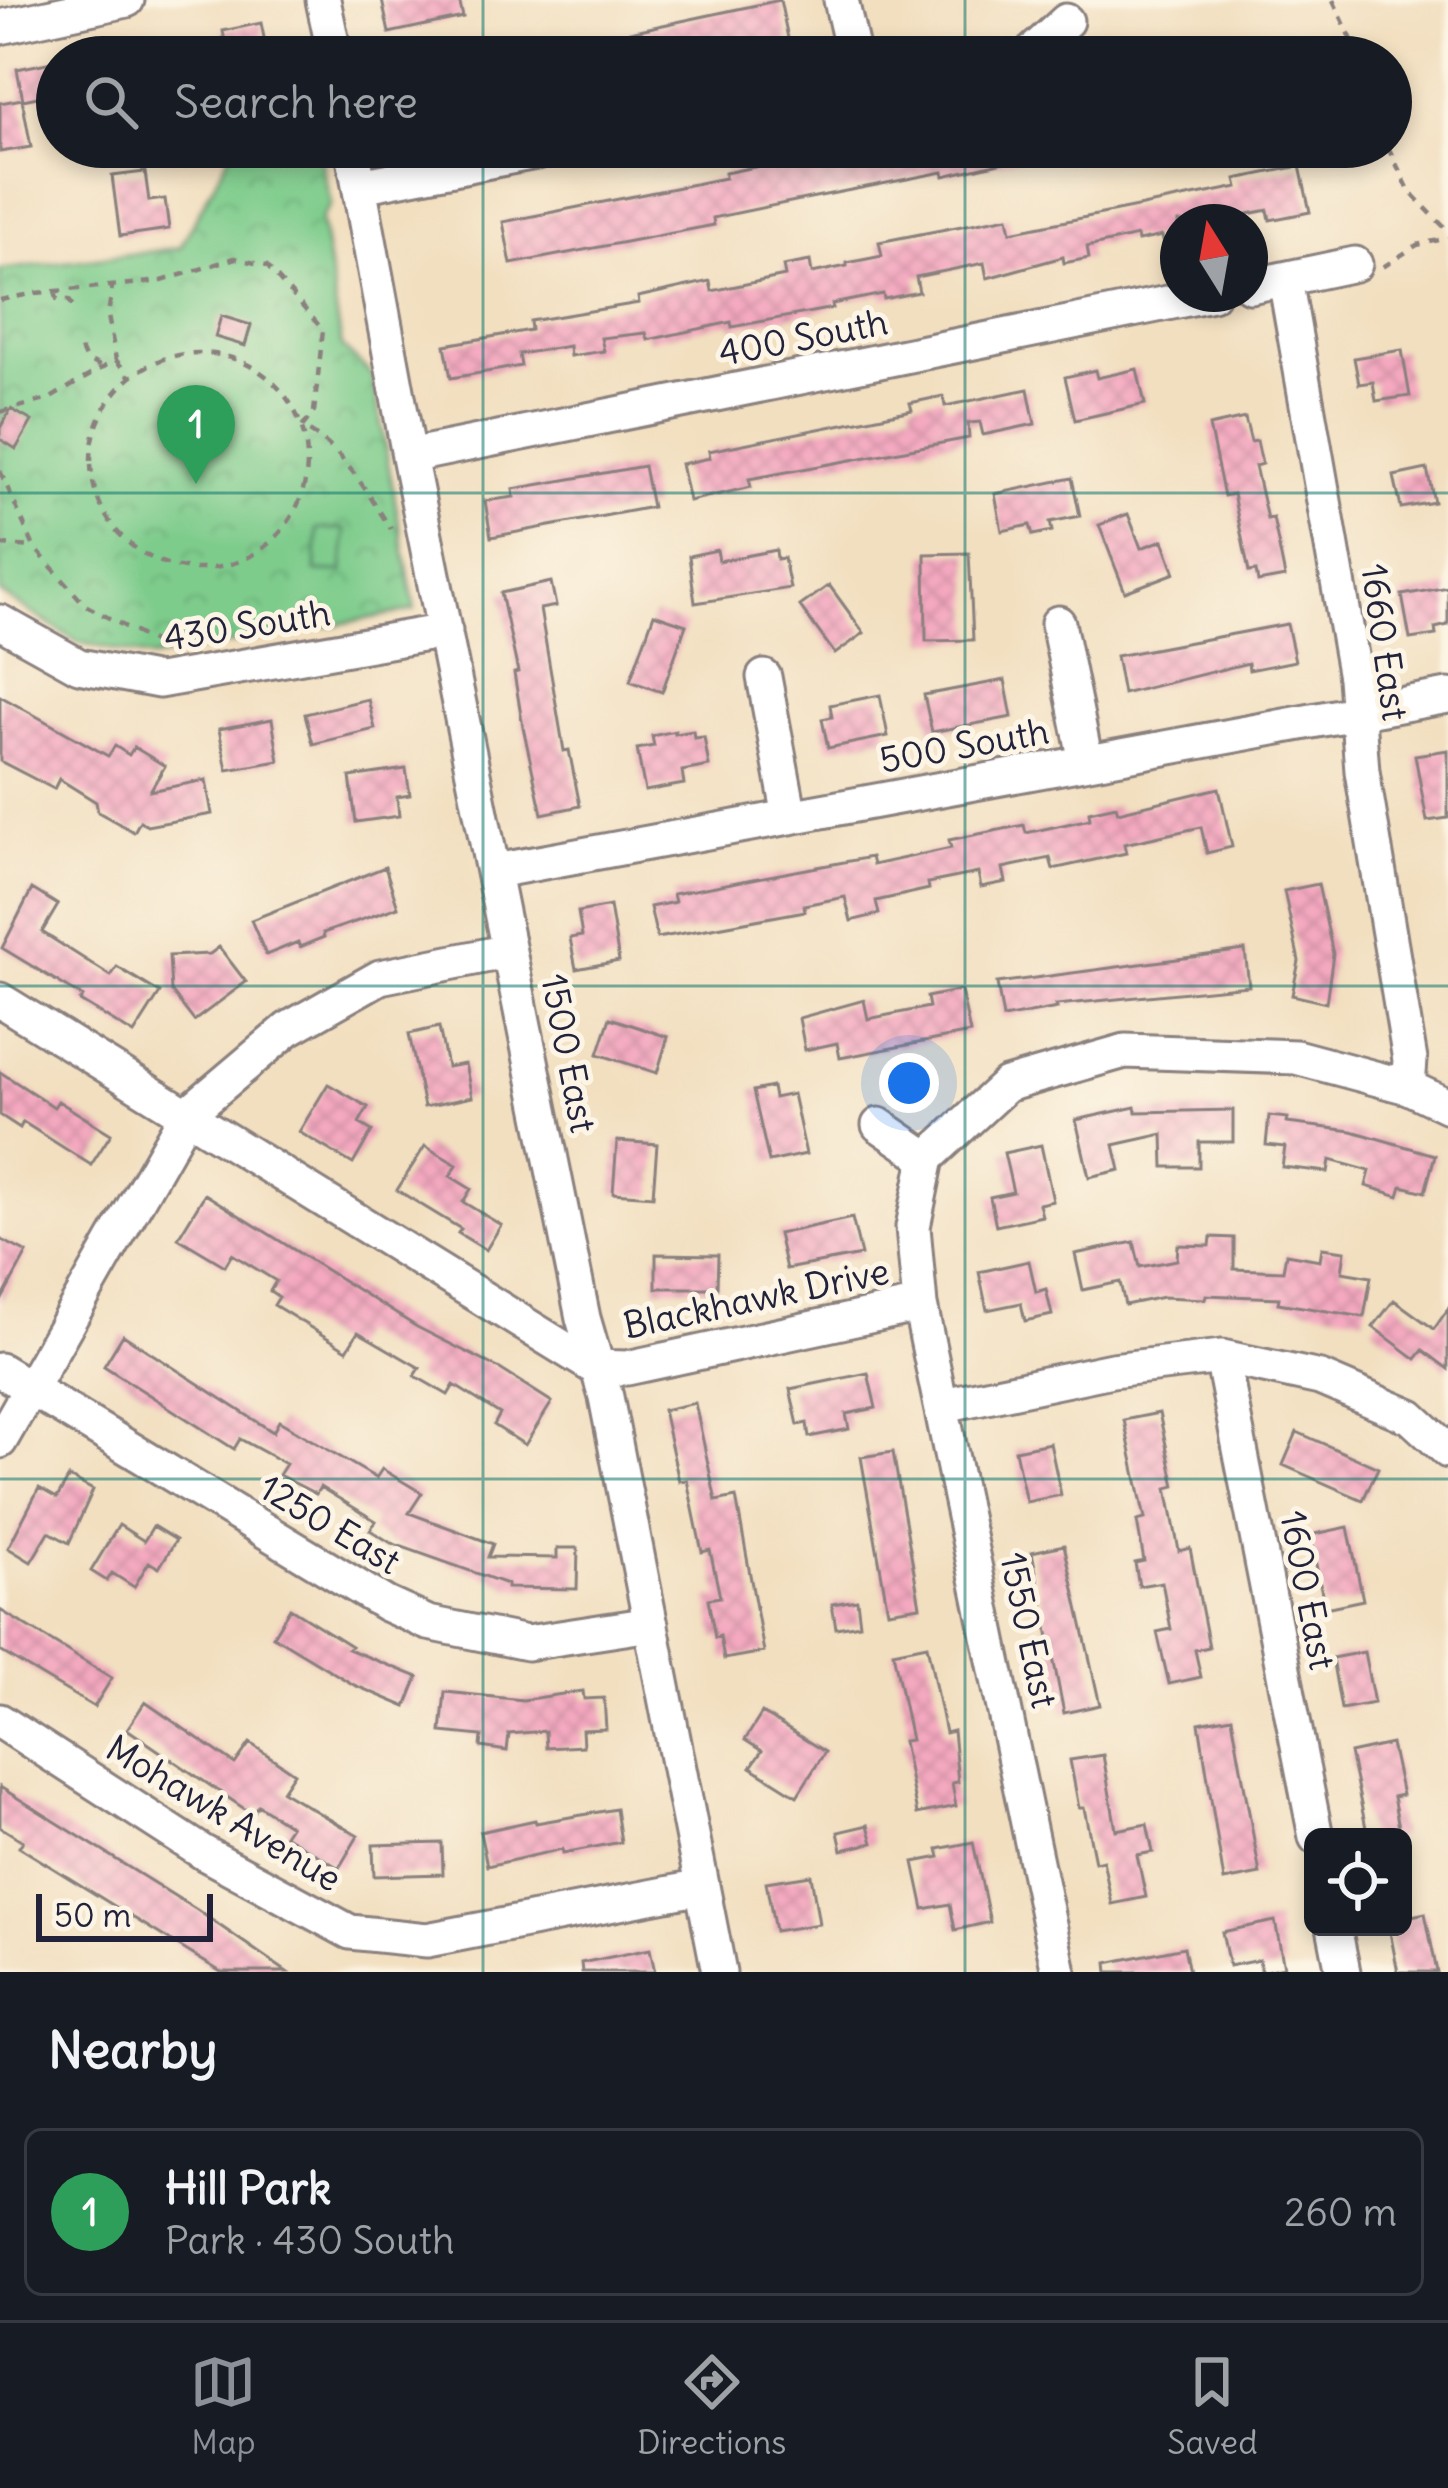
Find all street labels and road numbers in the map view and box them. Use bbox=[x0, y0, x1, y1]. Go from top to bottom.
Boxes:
street label: 400 South bbox=[715, 299, 891, 376]
street label: 1660 East bbox=[1351, 561, 1418, 723]
street label: 430 South bbox=[161, 590, 333, 661]
street label: 500 South bbox=[876, 709, 1052, 782]
street label: 1500 East bbox=[531, 970, 606, 1136]
street label: Blackhawk Drive bbox=[619, 1248, 893, 1349]
street label: 1250 East bbox=[251, 1465, 408, 1584]
street label: 1600 East bbox=[1270, 1507, 1345, 1673]
street label: 1550 East bbox=[990, 1548, 1067, 1712]
street label: Mohawk Avenue bbox=[98, 1726, 349, 1901]

